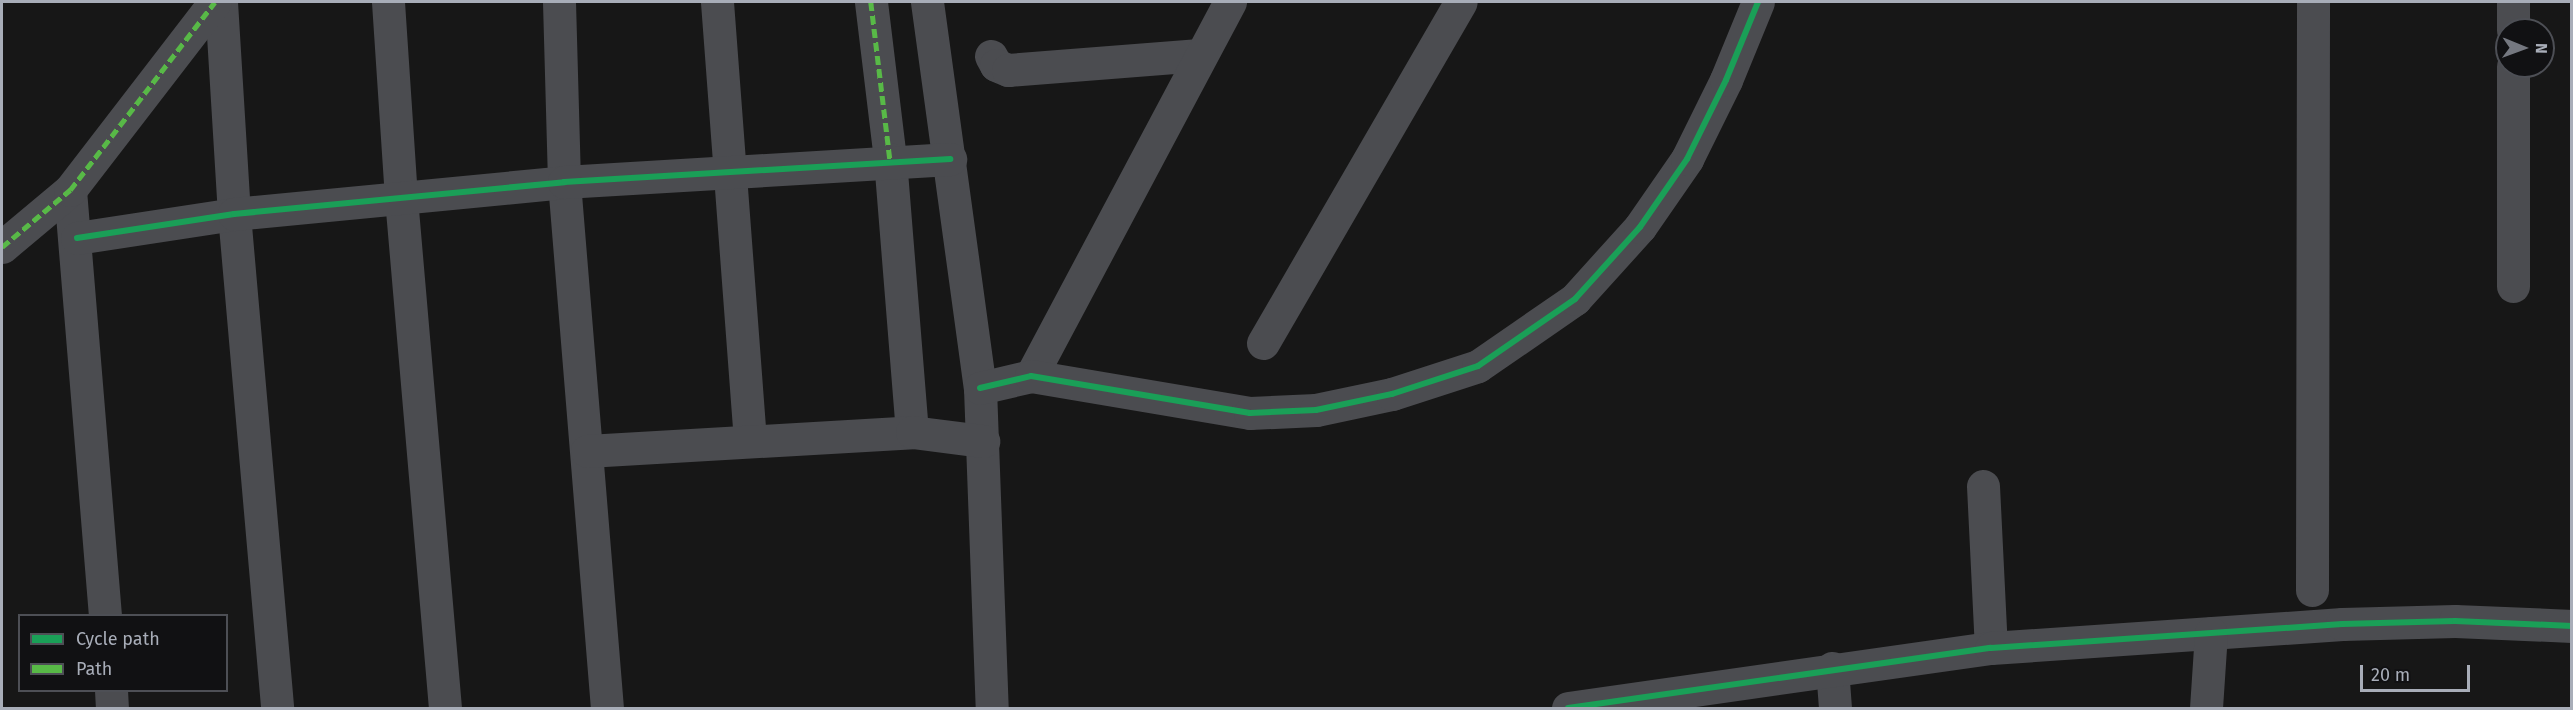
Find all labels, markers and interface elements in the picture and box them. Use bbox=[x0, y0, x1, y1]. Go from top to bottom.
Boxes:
north arrow bbox=[2495, 18, 2555, 78]
text: N bbox=[2532, 43, 2551, 54]
legend bbox=[18, 614, 228, 692]
text: Cycle path bbox=[76, 628, 160, 650]
scale bar bbox=[2363, 653, 2472, 691]
text: Path bbox=[76, 658, 112, 680]
text: 20 m bbox=[2371, 664, 2410, 686]

